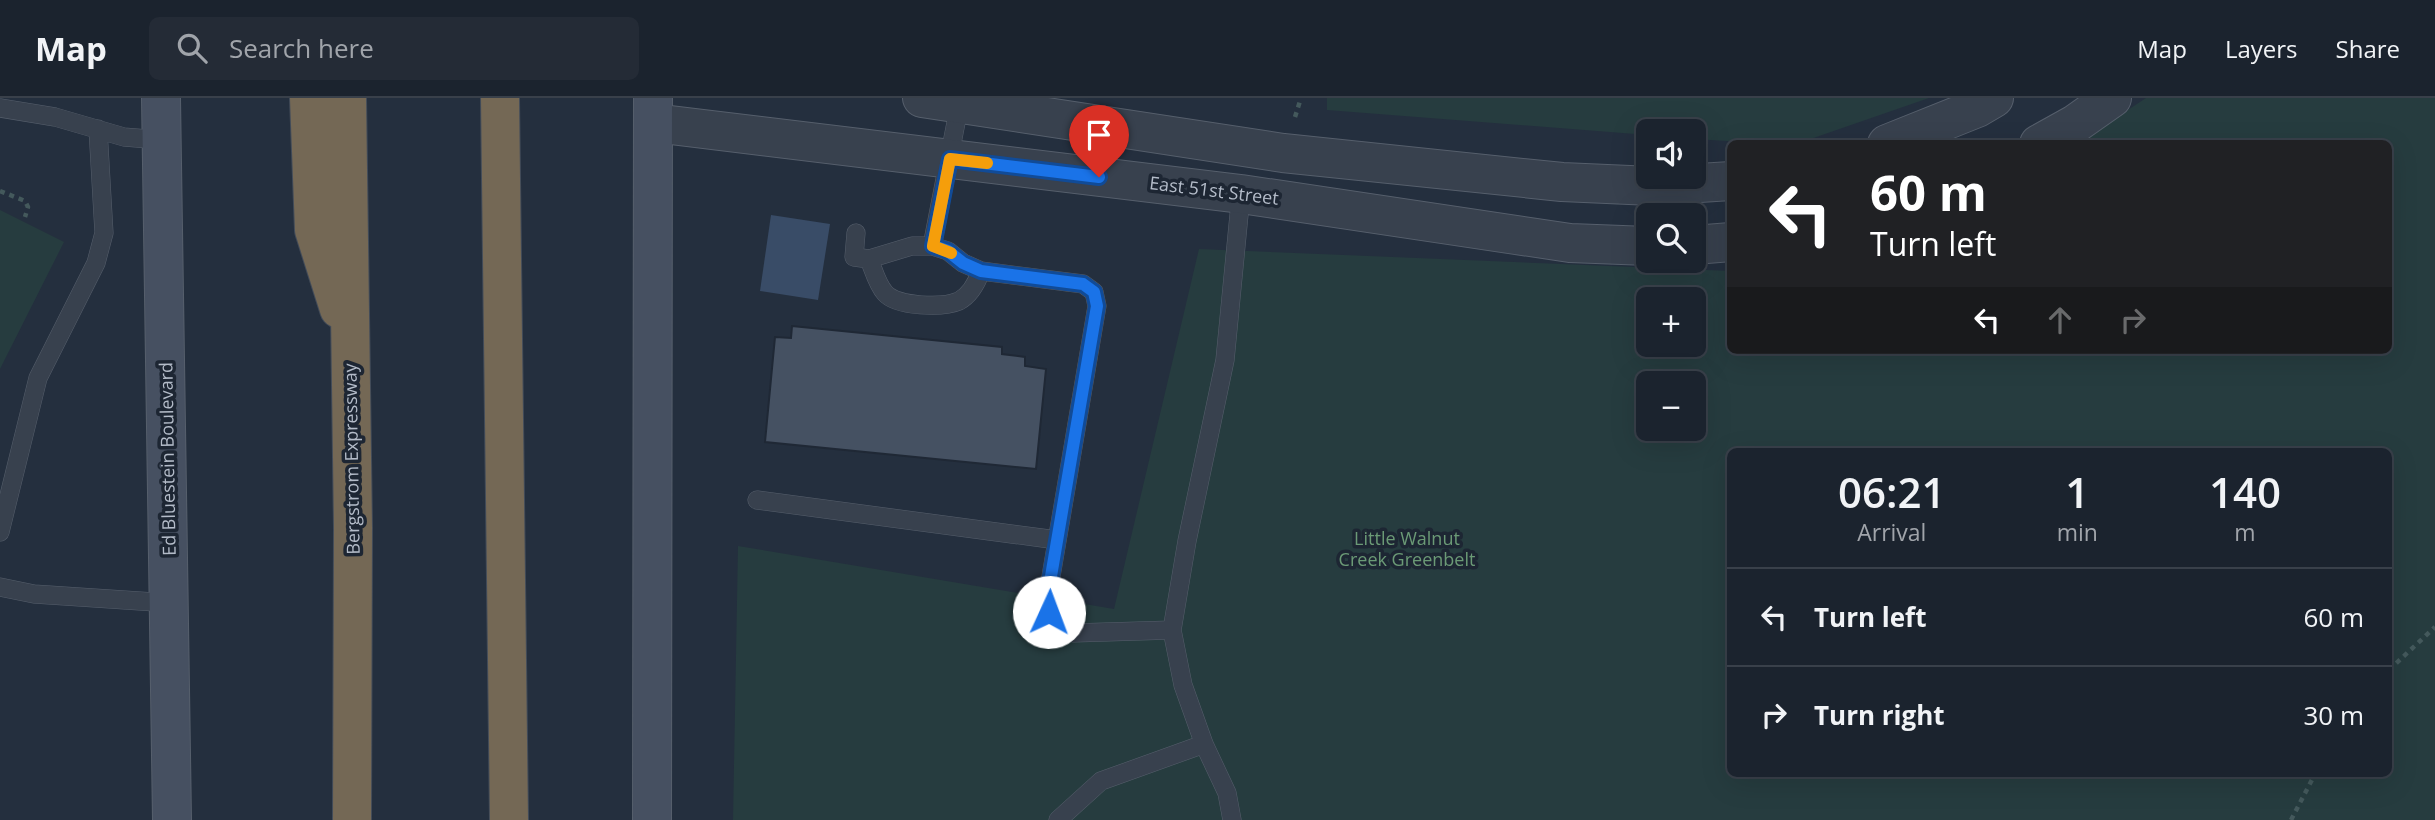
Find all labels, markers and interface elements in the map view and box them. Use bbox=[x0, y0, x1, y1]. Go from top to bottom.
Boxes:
search box bbox=[149, 17, 639, 80]
text: Map bbox=[35, 26, 107, 71]
icon: search bbox=[173, 29, 211, 67]
text: Search here bbox=[229, 30, 374, 66]
text: Map bbox=[2137, 32, 2187, 65]
text: Layers bbox=[2225, 32, 2298, 65]
text: Share bbox=[2336, 32, 2400, 65]
pin bbox=[1069, 105, 1129, 177]
icon: arrive bbox=[1080, 116, 1118, 154]
map controls bbox=[1636, 119, 1706, 441]
button: sound bbox=[1636, 119, 1706, 189]
text: 60 m bbox=[1870, 159, 1987, 225]
icon: left bbox=[1755, 168, 1846, 259]
street label: East 51st Street bbox=[1148, 170, 1280, 210]
button: search bbox=[1636, 203, 1706, 273]
text: Turn left bbox=[1870, 222, 1996, 265]
button: + bbox=[1636, 287, 1706, 357]
icon: left bbox=[1968, 301, 2006, 339]
icon: ahead bbox=[2041, 301, 2079, 339]
icon: right bbox=[2114, 301, 2152, 339]
street label: Ed Bluestein Boulevard bbox=[153, 362, 181, 556]
street label: Bergstrom Expressway bbox=[337, 362, 365, 555]
button: − bbox=[1636, 371, 1706, 441]
text: 06:21 bbox=[1838, 463, 1946, 520]
text: 1 bbox=[2065, 463, 2089, 520]
text: 140 bbox=[2209, 463, 2281, 520]
text: Arrival bbox=[1857, 516, 1926, 548]
text: min bbox=[2057, 516, 2098, 548]
text: m bbox=[2234, 516, 2256, 548]
park label: Little Walnut Creek Greenbelt bbox=[1339, 526, 1475, 571]
position arrow bbox=[1012, 575, 1086, 649]
icon: left bbox=[1755, 598, 1793, 636]
text: Turn left bbox=[1814, 599, 1926, 635]
text: 60 m bbox=[2303, 599, 2364, 635]
icon: right bbox=[1755, 696, 1793, 734]
text: Turn right bbox=[1814, 697, 1945, 733]
text: 30 m bbox=[2303, 697, 2364, 733]

